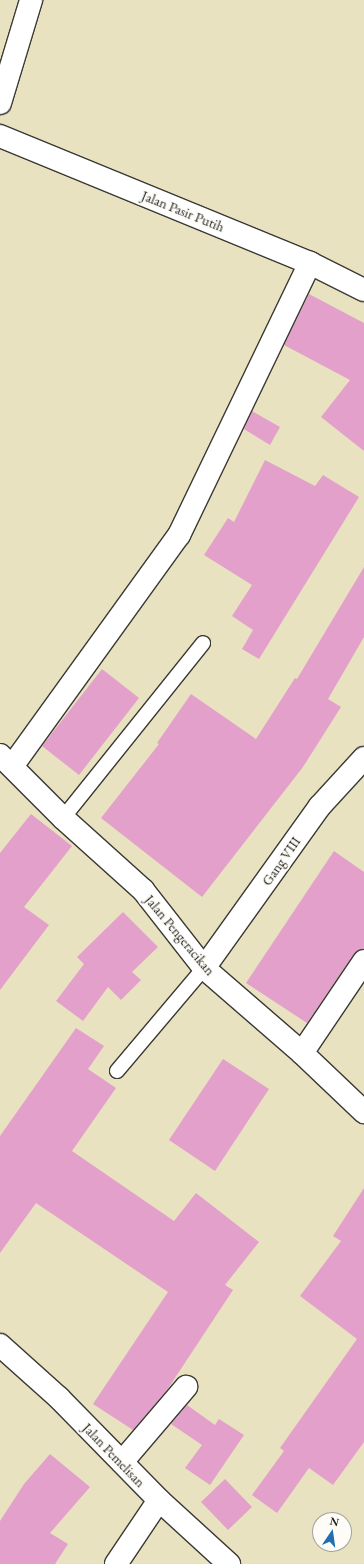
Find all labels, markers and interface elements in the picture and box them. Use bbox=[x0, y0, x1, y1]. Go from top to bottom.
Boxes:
street label: Jalan Pasir Putih bbox=[139, 187, 227, 235]
street label: Gang VIII bbox=[258, 833, 304, 889]
street label: Jalan Pengeracikan bbox=[141, 891, 219, 979]
street label: Jalan Pemelisan bbox=[79, 1419, 149, 1491]
north arrow bbox=[312, 1512, 352, 1552]
text: N bbox=[329, 1513, 340, 1529]

